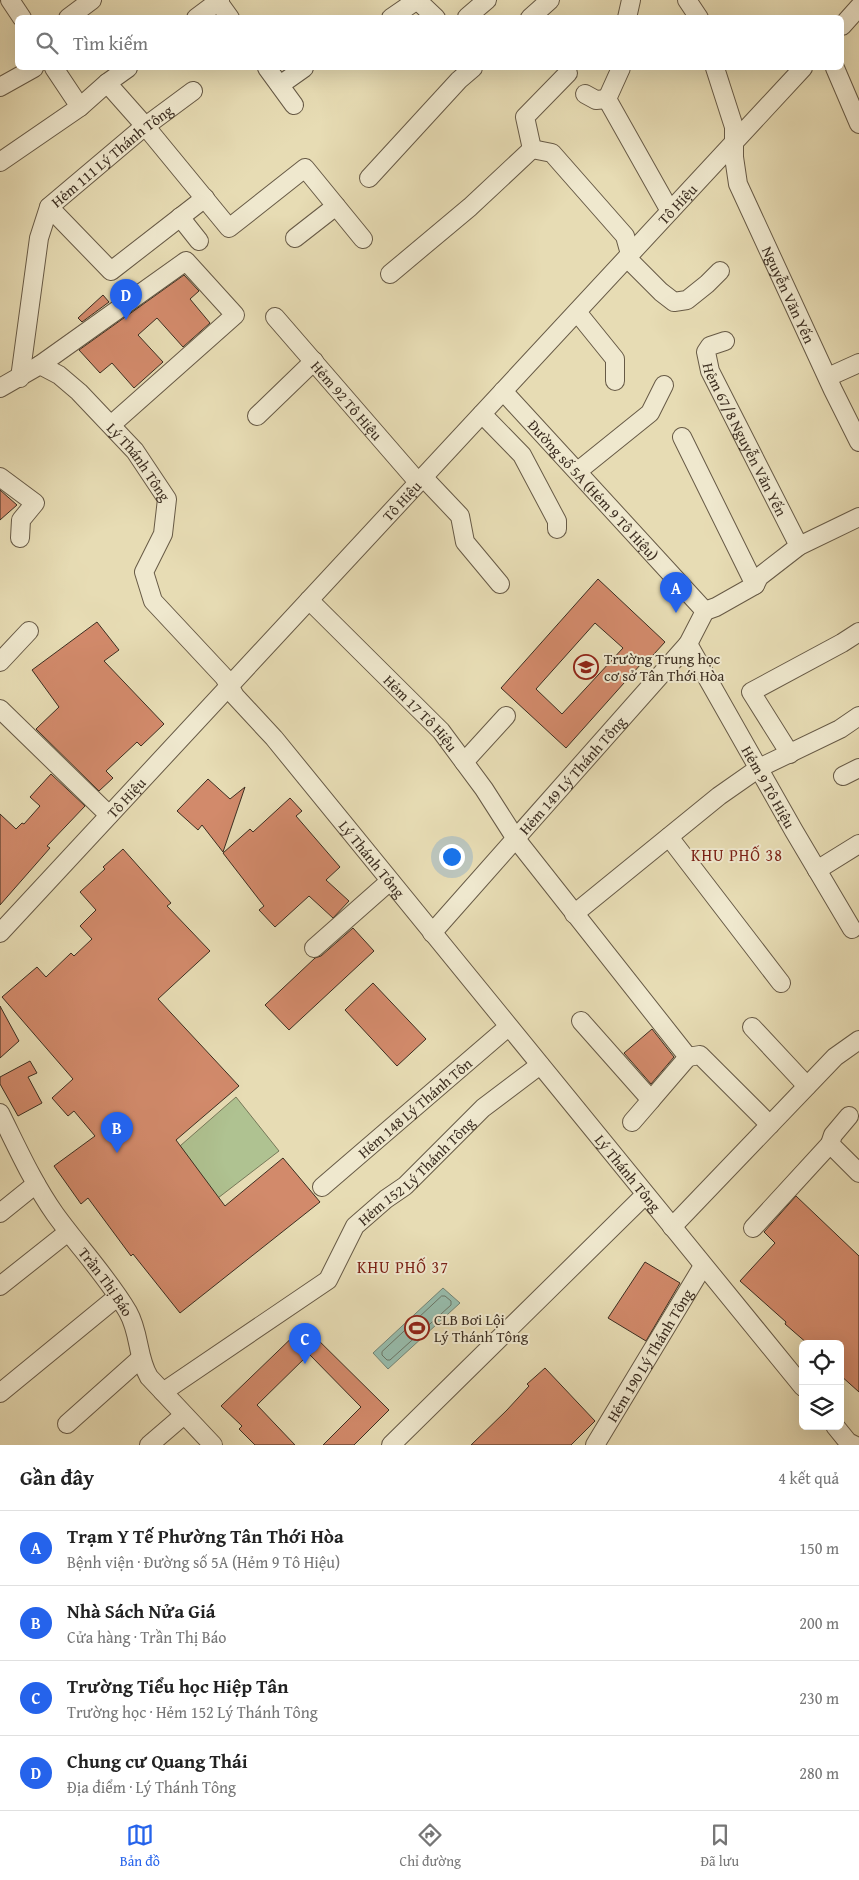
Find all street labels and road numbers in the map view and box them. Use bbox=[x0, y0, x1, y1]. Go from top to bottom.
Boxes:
street label: Hẻm 111 Lý Thánh Tông bbox=[46, 99, 177, 212]
street label: Tô Hiệu bbox=[653, 178, 702, 229]
street label: Nguyễn Văn Yến bbox=[757, 243, 821, 347]
street label: Hẻm 92 Tô Hiệu bbox=[307, 356, 388, 445]
street label: Hẻm 67/8 Nguyễn Văn Yến bbox=[698, 361, 793, 520]
street label: Đường số 5A (Hẻm 9 Tô Hiệu) bbox=[524, 415, 664, 565]
street label: Lý Thánh Tông bbox=[102, 417, 176, 505]
street label: Tô Hiệu bbox=[377, 475, 426, 526]
street label: Hẻm 17 Tô Hiệu bbox=[379, 670, 463, 756]
street label: Hẻm 149 Lý Thánh Tông bbox=[514, 711, 630, 839]
street label: Hẻm 9 Tô Hiệu bbox=[737, 742, 801, 833]
street label: Tô Hiệu bbox=[102, 772, 151, 822]
street label: Lý Thánh Tông bbox=[334, 816, 411, 902]
street label: Hẻm 148 Lý Thánh Tôn bbox=[353, 1052, 476, 1162]
street label: Hẻm 152 Lý Thánh Tông bbox=[353, 1112, 479, 1230]
street label: Lý Thánh Tông bbox=[590, 1129, 667, 1216]
street label: Trần Thị Báo bbox=[74, 1242, 139, 1320]
street label: Hẻm 190 Lý Thánh Tông bbox=[601, 1284, 698, 1426]

